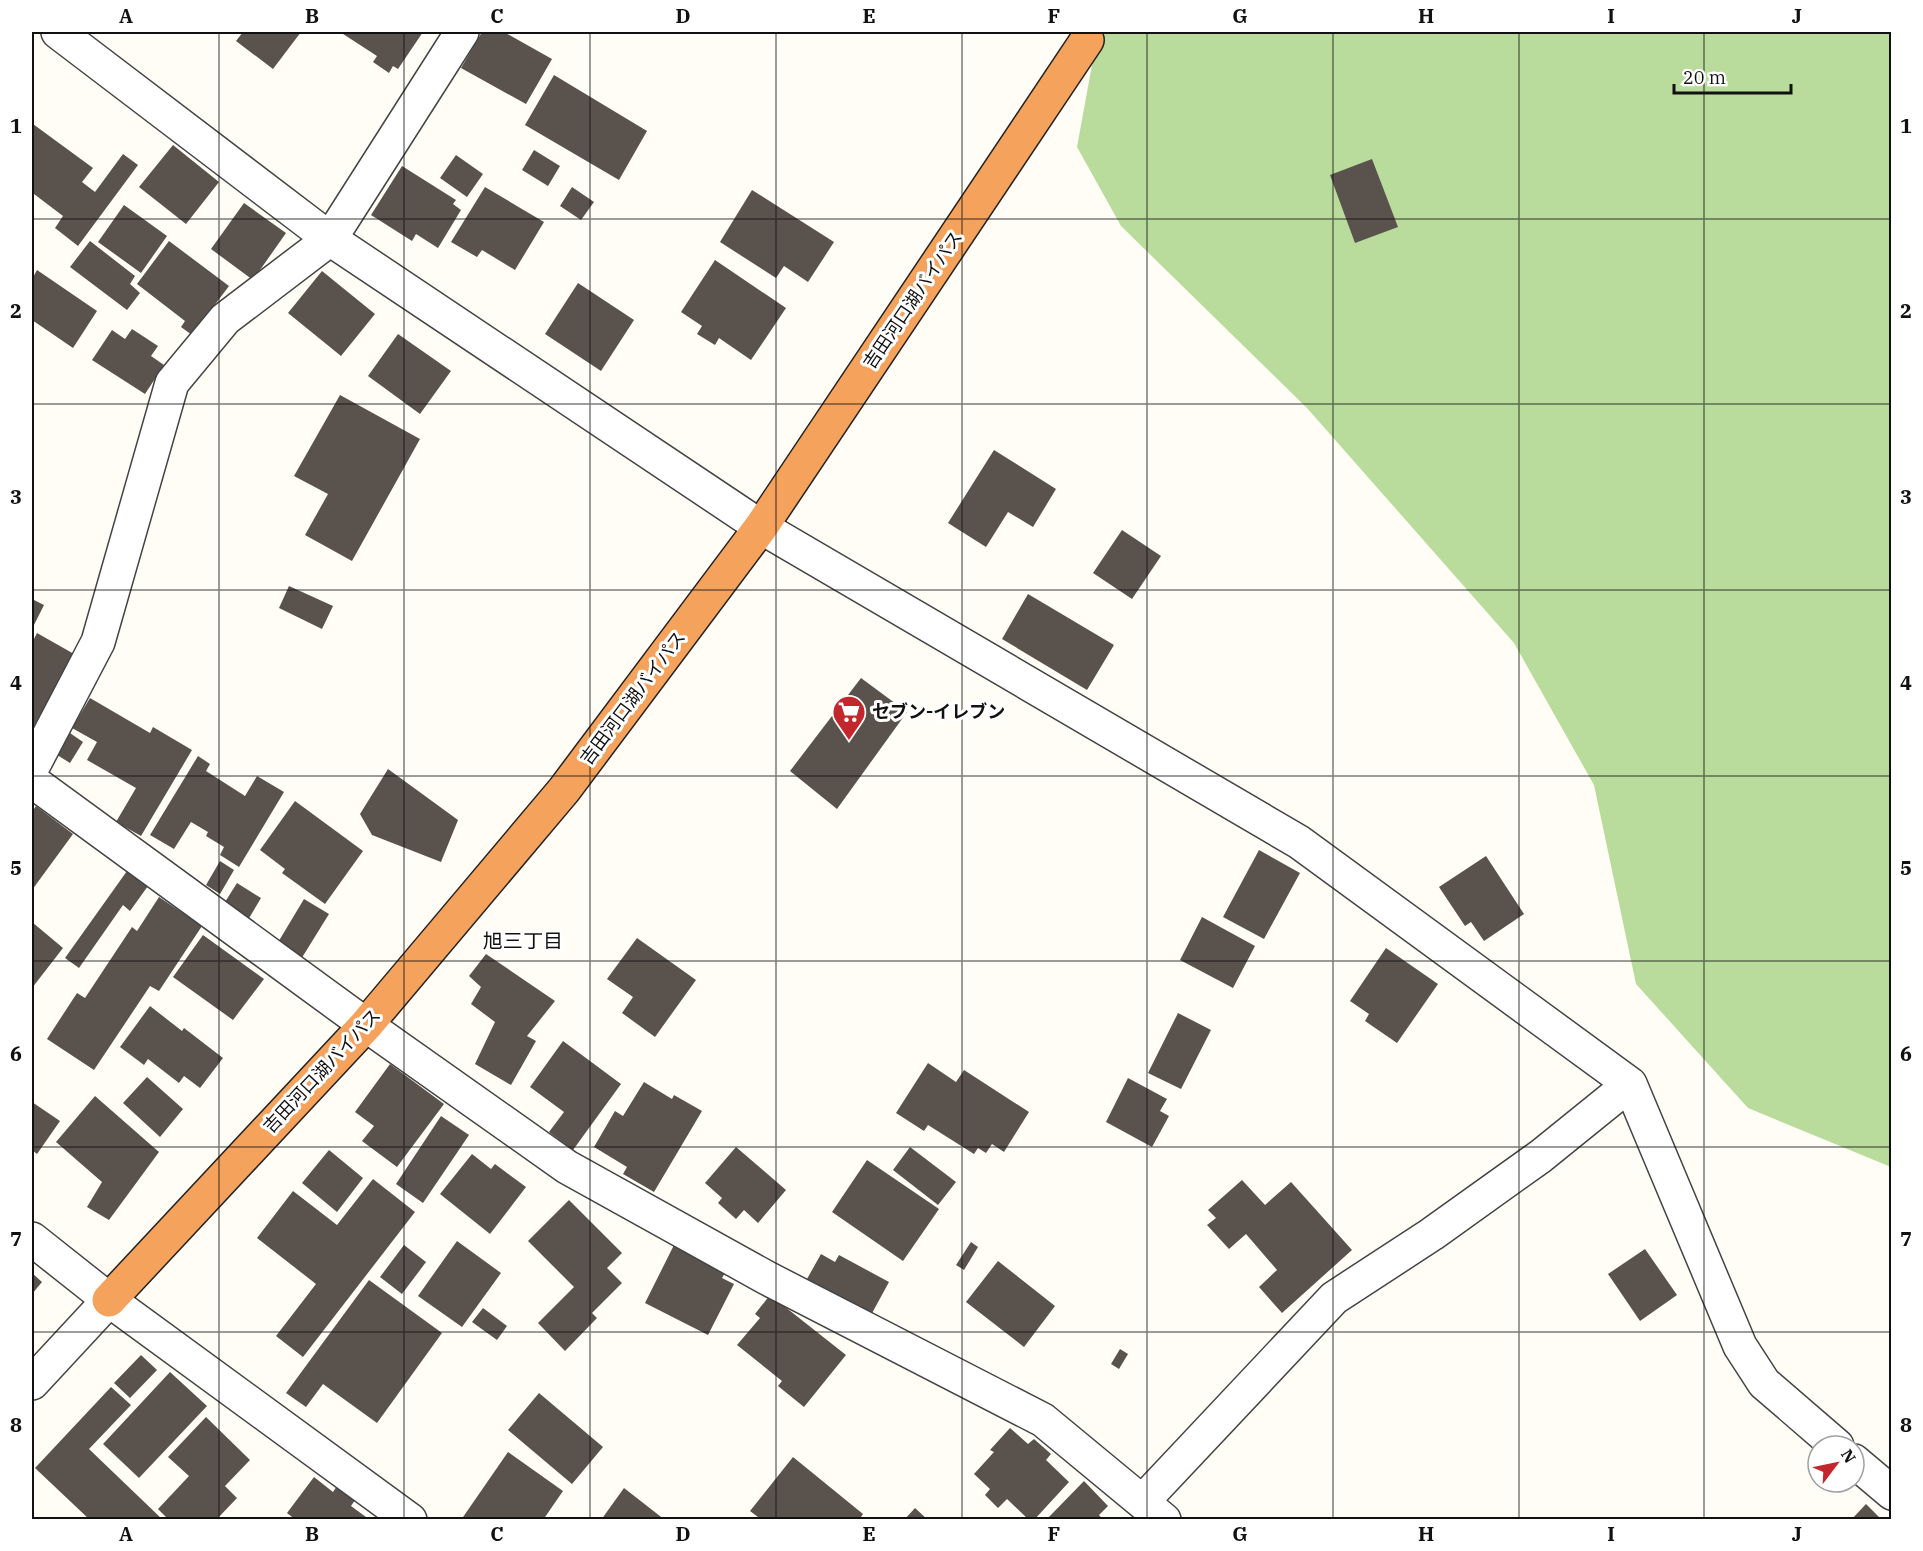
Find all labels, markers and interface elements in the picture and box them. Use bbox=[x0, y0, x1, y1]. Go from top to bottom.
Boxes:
text: A bbox=[119, 2, 133, 29]
text: B bbox=[305, 2, 319, 29]
text: C bbox=[490, 2, 504, 29]
text: D bbox=[675, 2, 691, 29]
text: E bbox=[862, 2, 876, 29]
text: F bbox=[1048, 2, 1060, 29]
text: G bbox=[1232, 2, 1248, 29]
text: H bbox=[1418, 2, 1434, 29]
text: I bbox=[1607, 2, 1615, 29]
text: J bbox=[1792, 2, 1802, 29]
scale bar bbox=[1674, 57, 1791, 95]
text: 20 m bbox=[1683, 66, 1726, 89]
text: 1 bbox=[10, 112, 22, 139]
text: 1 bbox=[1900, 112, 1912, 139]
street label: 吉田河口湖バイパス bbox=[858, 226, 967, 373]
text: 2 bbox=[10, 297, 22, 324]
text: 2 bbox=[1900, 297, 1912, 324]
text: 3 bbox=[10, 483, 22, 510]
text: 3 bbox=[1900, 483, 1912, 510]
street label: 吉田河口湖バイパス bbox=[575, 626, 690, 769]
text: 4 bbox=[10, 669, 22, 696]
text: 4 bbox=[1900, 669, 1912, 696]
supermarket icon: セブン-イレブン bbox=[831, 694, 867, 741]
place label: セブン-イレブン bbox=[872, 700, 1005, 723]
text: 5 bbox=[10, 854, 22, 881]
text: 5 bbox=[1900, 854, 1912, 881]
district label: 旭三丁目 bbox=[483, 927, 563, 954]
street label: 吉田河口湖バイパス bbox=[258, 1004, 385, 1138]
text: 6 bbox=[10, 1040, 22, 1067]
text: 6 bbox=[1900, 1040, 1912, 1067]
text: 7 bbox=[10, 1225, 22, 1252]
text: 7 bbox=[1900, 1225, 1912, 1252]
text: 8 bbox=[10, 1411, 22, 1438]
text: 8 bbox=[1900, 1411, 1912, 1438]
north arrow bbox=[1806, 1434, 1866, 1494]
text: N bbox=[1837, 1445, 1861, 1467]
text: A bbox=[119, 1520, 133, 1547]
text: B bbox=[305, 1520, 319, 1547]
text: C bbox=[490, 1520, 504, 1547]
text: D bbox=[675, 1520, 691, 1547]
text: E bbox=[862, 1520, 876, 1547]
text: F bbox=[1048, 1520, 1060, 1547]
text: G bbox=[1232, 1520, 1248, 1547]
text: H bbox=[1418, 1520, 1434, 1547]
text: I bbox=[1607, 1520, 1615, 1547]
text: J bbox=[1792, 1520, 1802, 1547]

